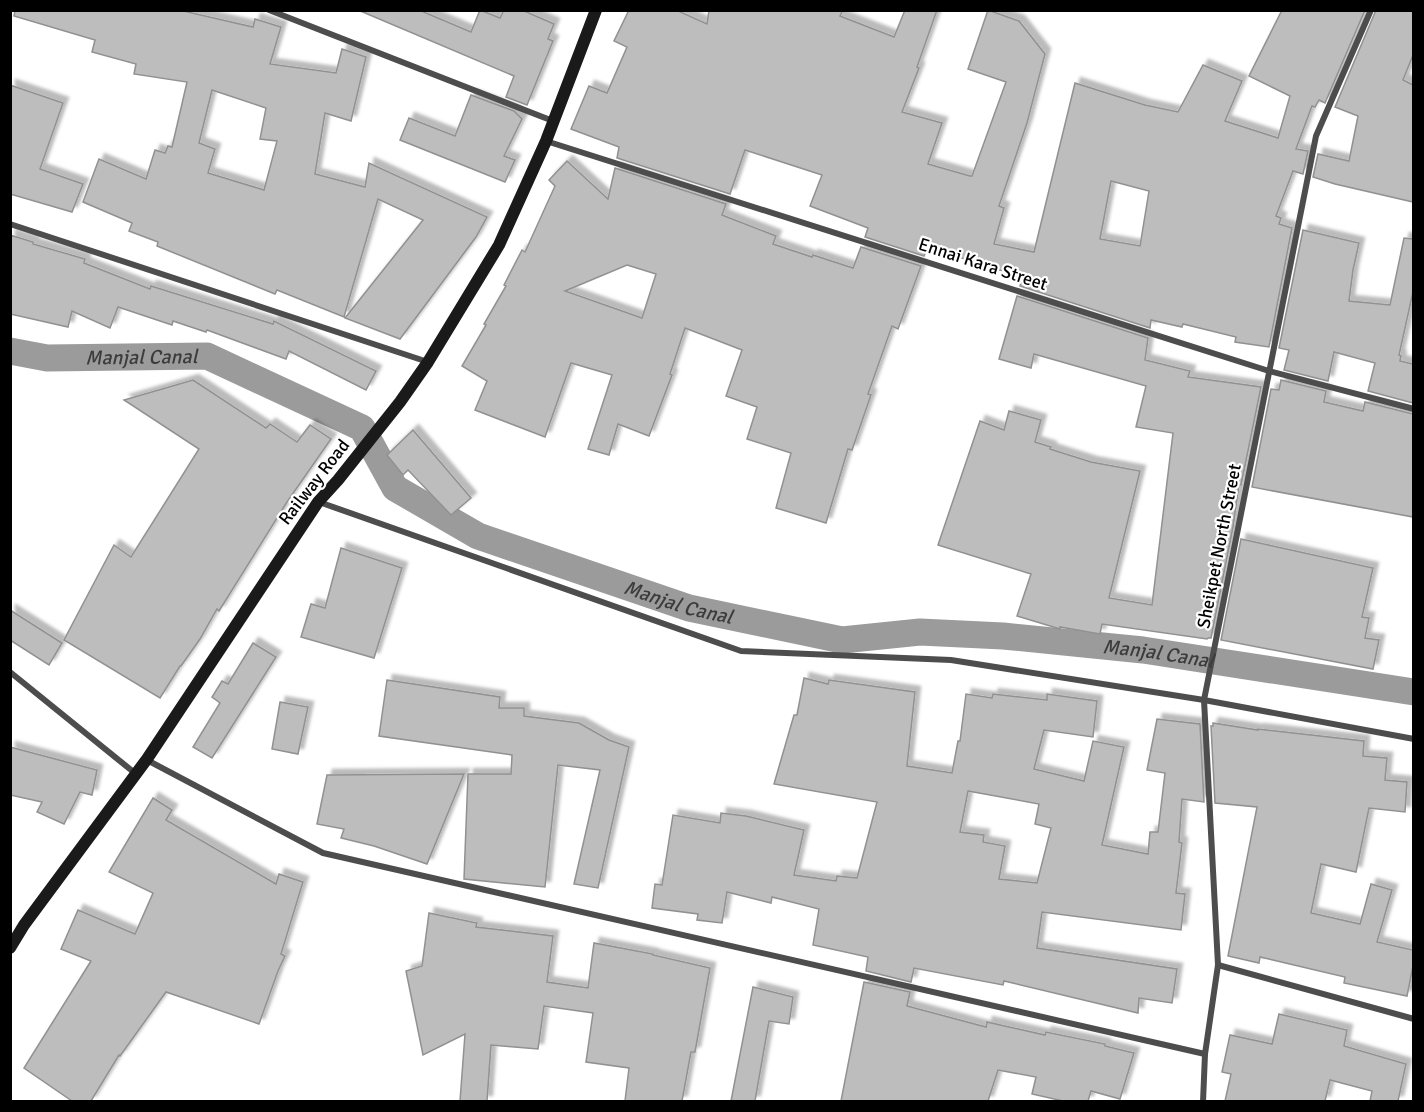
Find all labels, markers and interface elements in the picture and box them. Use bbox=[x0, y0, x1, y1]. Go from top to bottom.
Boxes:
street label: Ennai Kara Street bbox=[916, 233, 1050, 295]
water label: Manjal Canal bbox=[85, 344, 200, 370]
street label: Railway Road bbox=[274, 435, 354, 529]
street label: Sheikpet North Street bbox=[1192, 462, 1246, 630]
water label: Manjal Canal bbox=[621, 574, 737, 630]
water label: Manjal Canal bbox=[1101, 634, 1218, 674]

